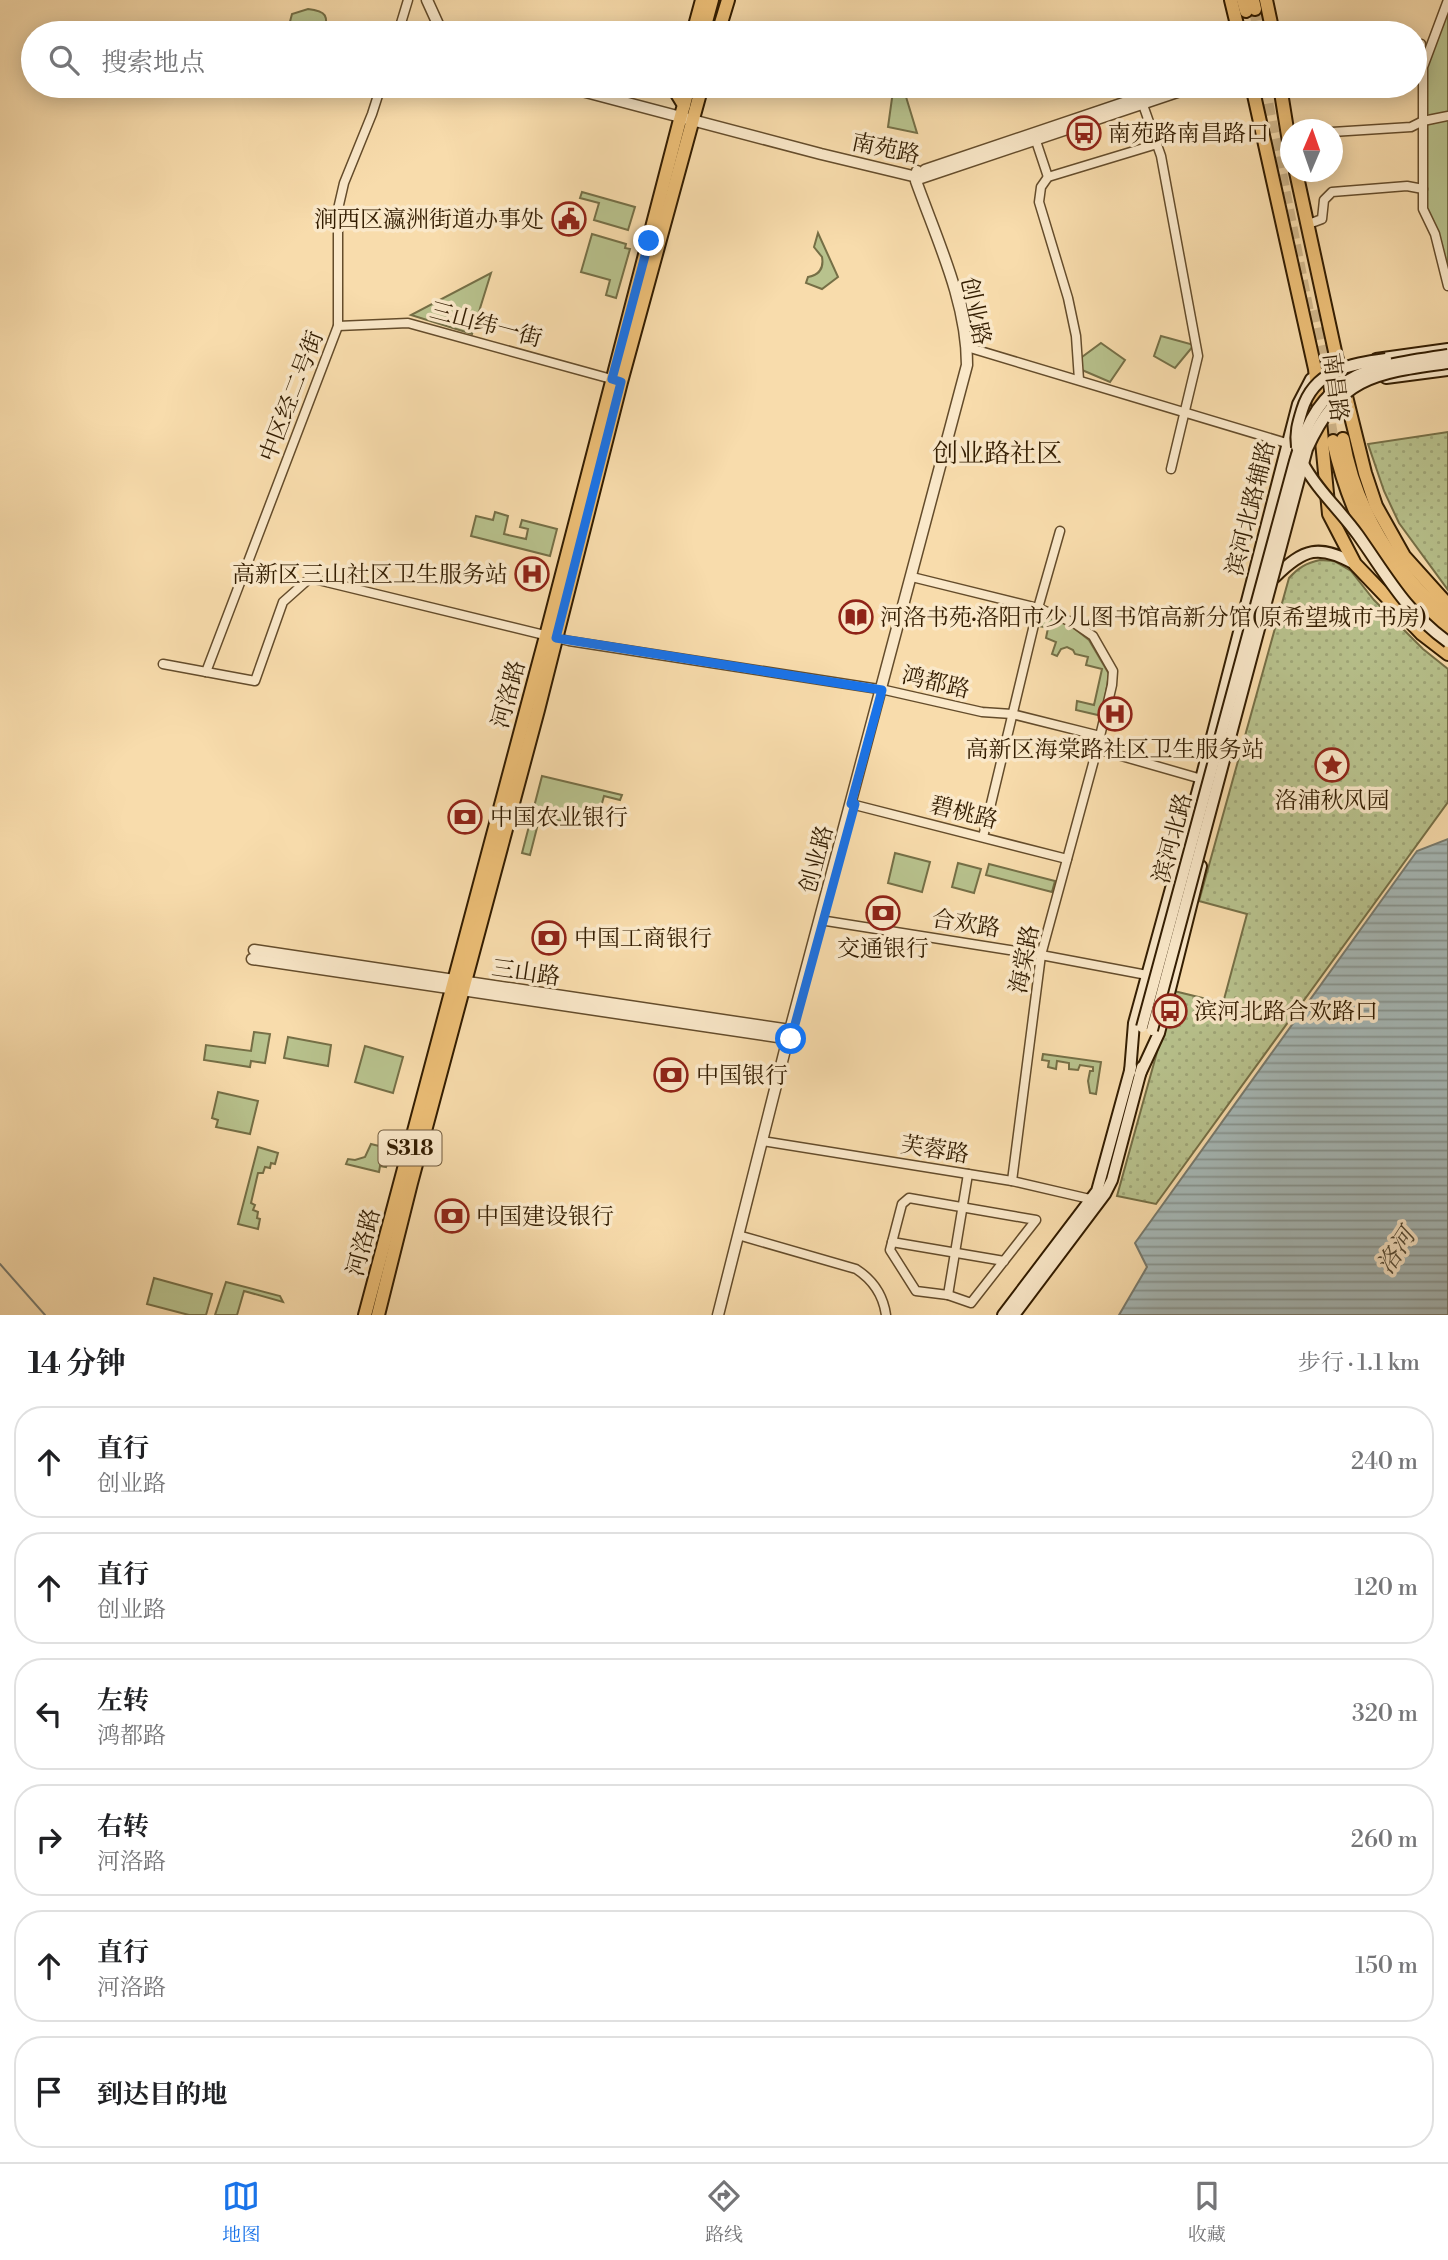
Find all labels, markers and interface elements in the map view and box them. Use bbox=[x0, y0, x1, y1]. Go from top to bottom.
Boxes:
search box bbox=[21, 21, 1427, 98]
icon: search bbox=[45, 41, 83, 79]
text: 搜索地点 bbox=[101, 47, 205, 79]
bus stop icon: 南苑路南昌路口 bbox=[1065, 114, 1103, 152]
north arrow bbox=[1280, 119, 1343, 182]
place label: 南苑路南昌路口 bbox=[1108, 120, 1269, 148]
street label: 南苑路 bbox=[849, 128, 922, 170]
public building icon: 涧西区瀛洲街道办事处 bbox=[550, 200, 588, 238]
place label: 涧西区瀛洲街道办事处 bbox=[314, 206, 544, 234]
route end bbox=[633, 225, 664, 256]
street label: 创业路 bbox=[954, 275, 996, 348]
street label: 三山纬一街 bbox=[427, 297, 545, 353]
street label: 中区经二号街 bbox=[254, 327, 330, 466]
street label: 南昌路 bbox=[1317, 351, 1353, 423]
district label: 创业路社区 bbox=[932, 438, 1062, 470]
street label: 滨河北路辅路 bbox=[1221, 438, 1281, 579]
hospital icon: 高新区三山社区卫生服务站 bbox=[513, 555, 551, 593]
place label: 高新区三山社区卫生服务站 bbox=[232, 561, 508, 589]
library icon: 河洛书苑·洛阳市少儿图书馆高新分馆(原希望城市书房) bbox=[837, 598, 875, 636]
place label: 河洛书苑·洛阳市少儿图书馆高新分馆(原希望城市书房) bbox=[880, 604, 1427, 632]
street label: 河洛路 bbox=[487, 657, 531, 731]
street label: 鸿都路 bbox=[899, 662, 973, 704]
hospital icon: 高新区海棠路社区卫生服务站 bbox=[1096, 695, 1134, 733]
place label: 高新区海棠路社区卫生服务站 bbox=[966, 736, 1265, 764]
place icon: 洛浦秋风园 bbox=[1313, 746, 1351, 784]
place label: 洛浦秋风园 bbox=[1275, 787, 1390, 815]
street label: 滨河北路 bbox=[1148, 790, 1198, 886]
street label: 碧桃路 bbox=[927, 791, 1001, 835]
bank icon: 中国农业银行 bbox=[446, 798, 484, 836]
place label: 中国农业银行 bbox=[490, 804, 628, 832]
street label: 创业路 bbox=[795, 822, 839, 896]
bank icon: 交通银行 bbox=[864, 894, 902, 932]
street label: 合欢路 bbox=[930, 905, 1002, 943]
bank icon: 中国工商银行 bbox=[530, 919, 568, 957]
street label: 海棠路 bbox=[1005, 923, 1045, 996]
place label: 中国工商银行 bbox=[574, 925, 712, 953]
place label: 交通银行 bbox=[837, 935, 929, 963]
street label: 三山路 bbox=[490, 954, 562, 992]
bus stop icon: 滨河北路合欢路口 bbox=[1151, 992, 1189, 1030]
place label: 滨河北路合欢路口 bbox=[1194, 998, 1378, 1026]
route start bbox=[775, 1023, 806, 1054]
bank icon: 中国银行 bbox=[652, 1056, 690, 1094]
place label: 中国银行 bbox=[696, 1062, 788, 1090]
road number: S318 bbox=[378, 1130, 442, 1166]
street label: 芙蓉路 bbox=[899, 1131, 971, 1169]
bank icon: 中国建设银行 bbox=[433, 1197, 471, 1235]
place label: 中国建设银行 bbox=[476, 1203, 614, 1231]
street label: 河洛路 bbox=[342, 1205, 386, 1279]
water label: 洛河 bbox=[1371, 1220, 1425, 1280]
text: 14 分钟 bbox=[28, 1345, 126, 1383]
text: 步行 · 1.1 km bbox=[1298, 1349, 1420, 1377]
text: 直行 bbox=[97, 1433, 149, 1465]
icon: ahead bbox=[30, 1443, 68, 1481]
text: 240 m bbox=[1351, 1448, 1418, 1476]
text: 创业路 bbox=[97, 1470, 166, 1498]
text: 直行 bbox=[97, 1559, 149, 1591]
icon: ahead bbox=[30, 1569, 68, 1607]
text: 120 m bbox=[1354, 1574, 1418, 1602]
text: 创业路 bbox=[97, 1596, 166, 1624]
text: 左转 bbox=[97, 1685, 149, 1717]
icon: left bbox=[30, 1695, 68, 1733]
text: 320 m bbox=[1352, 1700, 1418, 1728]
text: 鸿都路 bbox=[97, 1722, 166, 1750]
text: 右转 bbox=[97, 1811, 149, 1843]
icon: right bbox=[30, 1821, 68, 1859]
text: 260 m bbox=[1351, 1826, 1418, 1854]
text: 河洛路 bbox=[97, 1848, 166, 1876]
text: 直行 bbox=[97, 1937, 149, 1969]
icon: ahead bbox=[30, 1947, 68, 1985]
text: 150 m bbox=[1355, 1952, 1418, 1980]
text: 河洛路 bbox=[97, 1974, 166, 2002]
icon: arrive bbox=[30, 2073, 68, 2111]
text: 到达目的地 bbox=[97, 2079, 227, 2111]
tab: 地图 bbox=[222, 2177, 260, 2247]
tab: 路线 bbox=[705, 2177, 743, 2247]
tab: 收藏 bbox=[1188, 2177, 1226, 2247]

